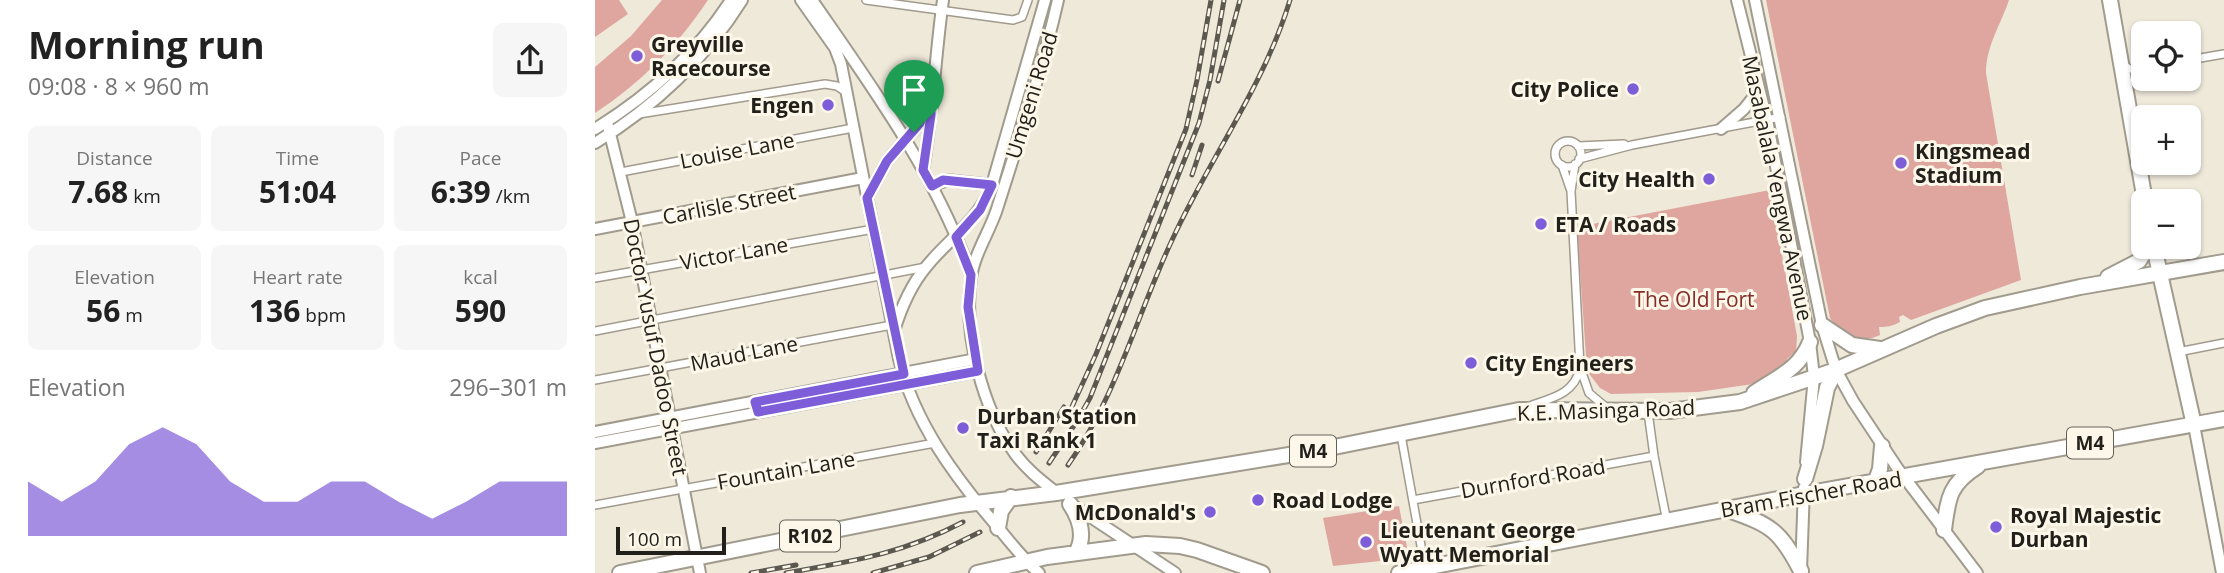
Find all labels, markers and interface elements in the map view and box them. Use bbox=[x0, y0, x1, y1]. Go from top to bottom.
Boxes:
text: Morning run bbox=[28, 18, 265, 70]
map controls bbox=[2131, 21, 2201, 259]
button: locate bbox=[2131, 21, 2201, 91]
button: share bbox=[493, 23, 567, 97]
street label: Umgeni Road bbox=[998, 28, 1064, 162]
place label: Greyville Racecourse bbox=[651, 30, 771, 82]
marker: Greyville Racecourse bbox=[629, 48, 645, 64]
street label: Masabalala Yengwa Avenue bbox=[1736, 53, 1820, 323]
pin bbox=[884, 60, 944, 132]
text: 09:08 · 8 × 960 m bbox=[28, 70, 210, 102]
icon: arrive bbox=[895, 71, 933, 109]
place label: City Police bbox=[1510, 75, 1619, 103]
marker: City Police bbox=[1625, 81, 1641, 97]
place label: Engen bbox=[750, 91, 814, 119]
marker: Engen bbox=[820, 97, 836, 113]
button: + bbox=[2131, 105, 2201, 175]
street label: Louise Lane bbox=[677, 125, 797, 175]
place label: Kingsmead Stadium bbox=[1915, 137, 2030, 189]
text: Distance bbox=[76, 145, 153, 171]
text: Time bbox=[276, 145, 319, 171]
text: Pace bbox=[460, 145, 501, 171]
marker: Kingsmead Stadium bbox=[1893, 155, 1909, 171]
place label: City Health bbox=[1578, 165, 1695, 193]
text: 7.68 bbox=[68, 171, 128, 212]
text: 51:04 bbox=[259, 171, 336, 212]
text: 6:39 bbox=[431, 171, 491, 212]
marker: City Health bbox=[1701, 171, 1717, 187]
street label: Carlisle Street bbox=[660, 177, 798, 231]
text: km bbox=[128, 183, 161, 209]
text: /km bbox=[491, 183, 530, 209]
button: − bbox=[2131, 189, 2201, 259]
place label: ETA / Roads bbox=[1555, 210, 1676, 238]
street label: Doctor Yusuf Dadoo Street bbox=[617, 216, 695, 478]
marker: ETA / Roads bbox=[1533, 216, 1549, 232]
street label: Victor Lane bbox=[678, 230, 790, 276]
text: Elevation bbox=[74, 264, 155, 290]
text: Heart rate bbox=[252, 264, 343, 290]
text: kcal bbox=[463, 264, 498, 290]
park label: The Old Fort bbox=[1633, 285, 1755, 313]
text: 56 bbox=[86, 290, 120, 331]
text: 136 bbox=[249, 290, 300, 331]
text: 590 bbox=[455, 290, 506, 331]
text: m bbox=[120, 302, 143, 328]
text: bpm bbox=[300, 302, 346, 328]
street label: Maud Lane bbox=[688, 329, 800, 377]
place label: City Engineers bbox=[1485, 349, 1634, 377]
marker: City Engineers bbox=[1463, 355, 1479, 371]
text: Elevation bbox=[28, 371, 126, 403]
text: 296–301 m bbox=[449, 371, 567, 403]
street label: K.E. Masinga Road bbox=[1516, 393, 1696, 427]
place label: Durban Station Taxi Rank 1 bbox=[977, 402, 1137, 454]
marker: Durban Station Taxi Rank 1 bbox=[955, 420, 971, 436]
road number: M4 bbox=[2067, 428, 2113, 458]
road number: M4 bbox=[1290, 436, 1336, 466]
street label: Fountain Lane bbox=[715, 444, 857, 496]
street label: Durnford Road bbox=[1459, 452, 1607, 504]
street label: Bram Fischer Road bbox=[1718, 464, 1904, 524]
place label: Road Lodge bbox=[1272, 486, 1393, 514]
marker: Road Lodge bbox=[1250, 492, 1266, 508]
place label: McDonald's bbox=[1075, 498, 1196, 526]
place label: Royal Majestic Durban bbox=[2010, 501, 2162, 553]
marker: McDonald's bbox=[1202, 504, 1218, 520]
place label: Lieutenant George Wyatt Memorial bbox=[1380, 516, 1575, 568]
marker: Royal Majestic Durban bbox=[1988, 519, 2004, 535]
road number: R102 bbox=[780, 520, 840, 552]
scale bar bbox=[616, 524, 726, 556]
text: 100 m bbox=[627, 526, 682, 552]
marker: Lieutenant George Wyatt Memorial bbox=[1358, 534, 1374, 550]

